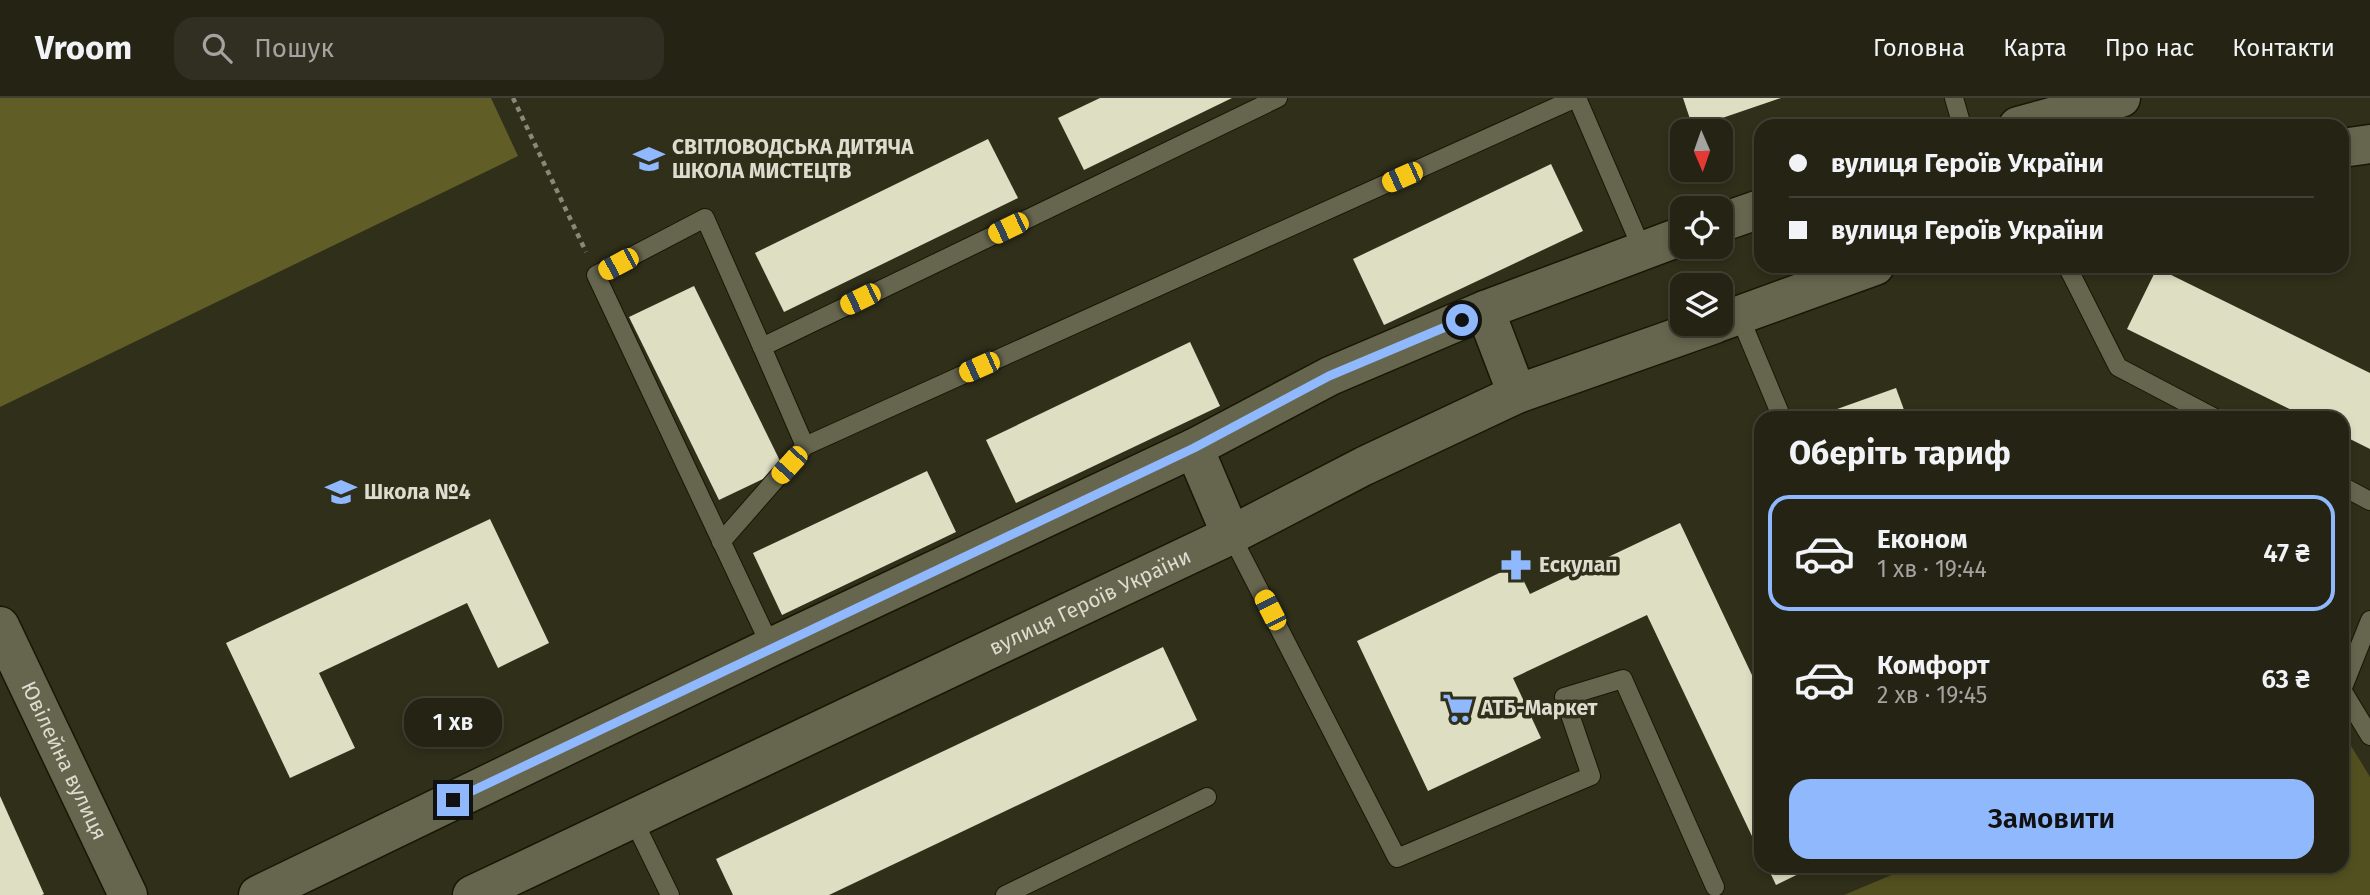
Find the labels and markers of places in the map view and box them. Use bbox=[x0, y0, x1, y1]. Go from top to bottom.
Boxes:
place label: СВІТЛОВОДСЬКА ДИТЯЧА ШКОЛА МИСТЕЦТВ bbox=[672, 134, 914, 184]
school or university icon: СВІТЛОВОДСЬКА ДИТЯЧА ШКОЛА МИСТЕЦТВ bbox=[632, 142, 666, 176]
school or university icon: Школа №4 bbox=[324, 475, 358, 509]
place label: Школа №4 bbox=[364, 479, 471, 505]
pharmacy icon: Ескулап bbox=[1499, 548, 1533, 582]
place label: Ескулап bbox=[1539, 552, 1617, 578]
supermarket icon: АТБ-Маркет bbox=[1441, 691, 1475, 725]
place label: АТБ-Маркет bbox=[1480, 695, 1599, 721]

